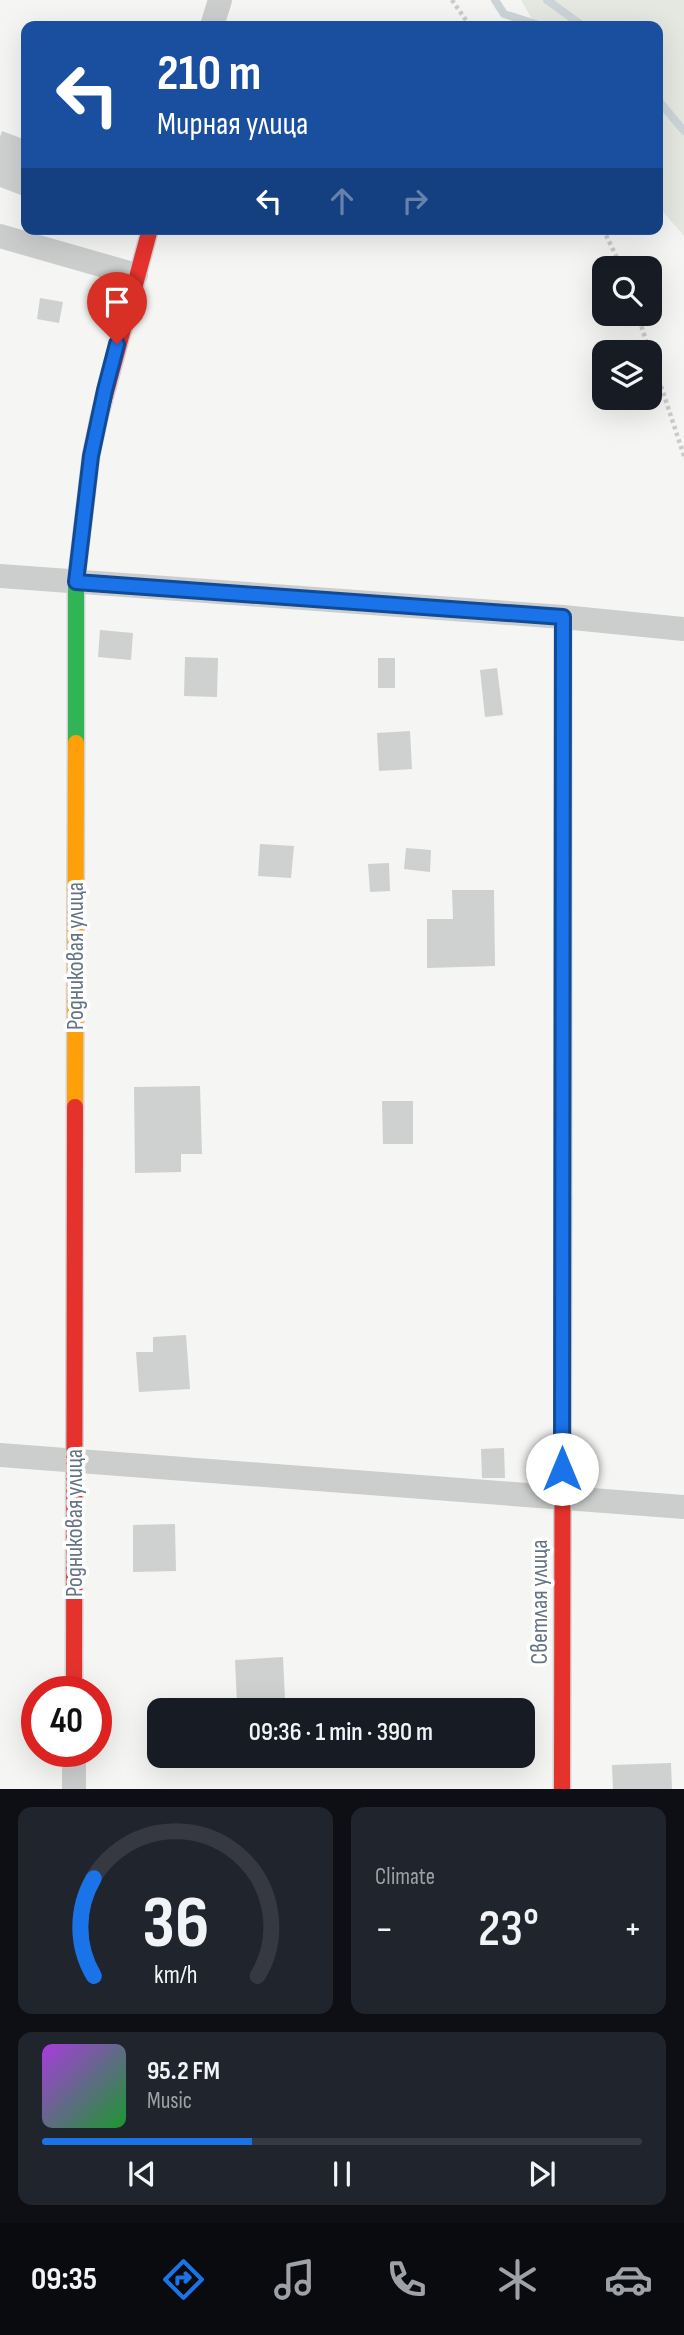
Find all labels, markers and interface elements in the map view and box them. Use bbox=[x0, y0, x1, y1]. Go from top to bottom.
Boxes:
text: 210 m bbox=[157, 45, 261, 104]
icon: left bbox=[42, 49, 133, 140]
text: Мирная улица bbox=[157, 105, 308, 144]
icon: left bbox=[250, 182, 288, 220]
icon: ahead bbox=[323, 182, 361, 220]
icon: right bbox=[396, 182, 434, 220]
map controls bbox=[592, 256, 662, 410]
button: search bbox=[592, 256, 662, 326]
pin bbox=[87, 272, 147, 344]
icon: arrive bbox=[98, 283, 136, 321]
button: layers bbox=[592, 340, 662, 410]
street label: Родниковая улица bbox=[61, 882, 90, 1030]
position arrow bbox=[525, 1432, 599, 1506]
street label: Родниковая улица bbox=[60, 1449, 89, 1597]
street label: Светлая улица bbox=[525, 1540, 554, 1664]
speed limit sign: 40 bbox=[21, 1676, 112, 1767]
text: 09:36 · 1 min · 390 m bbox=[249, 1717, 433, 1748]
text: Climate bbox=[375, 1863, 435, 1891]
text: 36 bbox=[142, 1881, 209, 1969]
text: 23° bbox=[478, 1898, 539, 1961]
text: − bbox=[375, 1907, 394, 1952]
text: + bbox=[623, 1907, 642, 1952]
text: km/h bbox=[154, 1960, 197, 1991]
text: 95.2 FM bbox=[147, 2056, 220, 2087]
text: Music bbox=[147, 2087, 192, 2115]
icon: previous bbox=[123, 2155, 161, 2193]
icon: pause bbox=[323, 2155, 361, 2193]
icon: next bbox=[523, 2155, 561, 2193]
icon: directions bbox=[159, 2255, 208, 2304]
icon: music bbox=[270, 2255, 319, 2304]
icon: phone bbox=[382, 2255, 431, 2304]
icon: climate bbox=[493, 2255, 542, 2304]
icon: car bbox=[604, 2255, 653, 2304]
text: 09:35 bbox=[31, 2260, 97, 2299]

